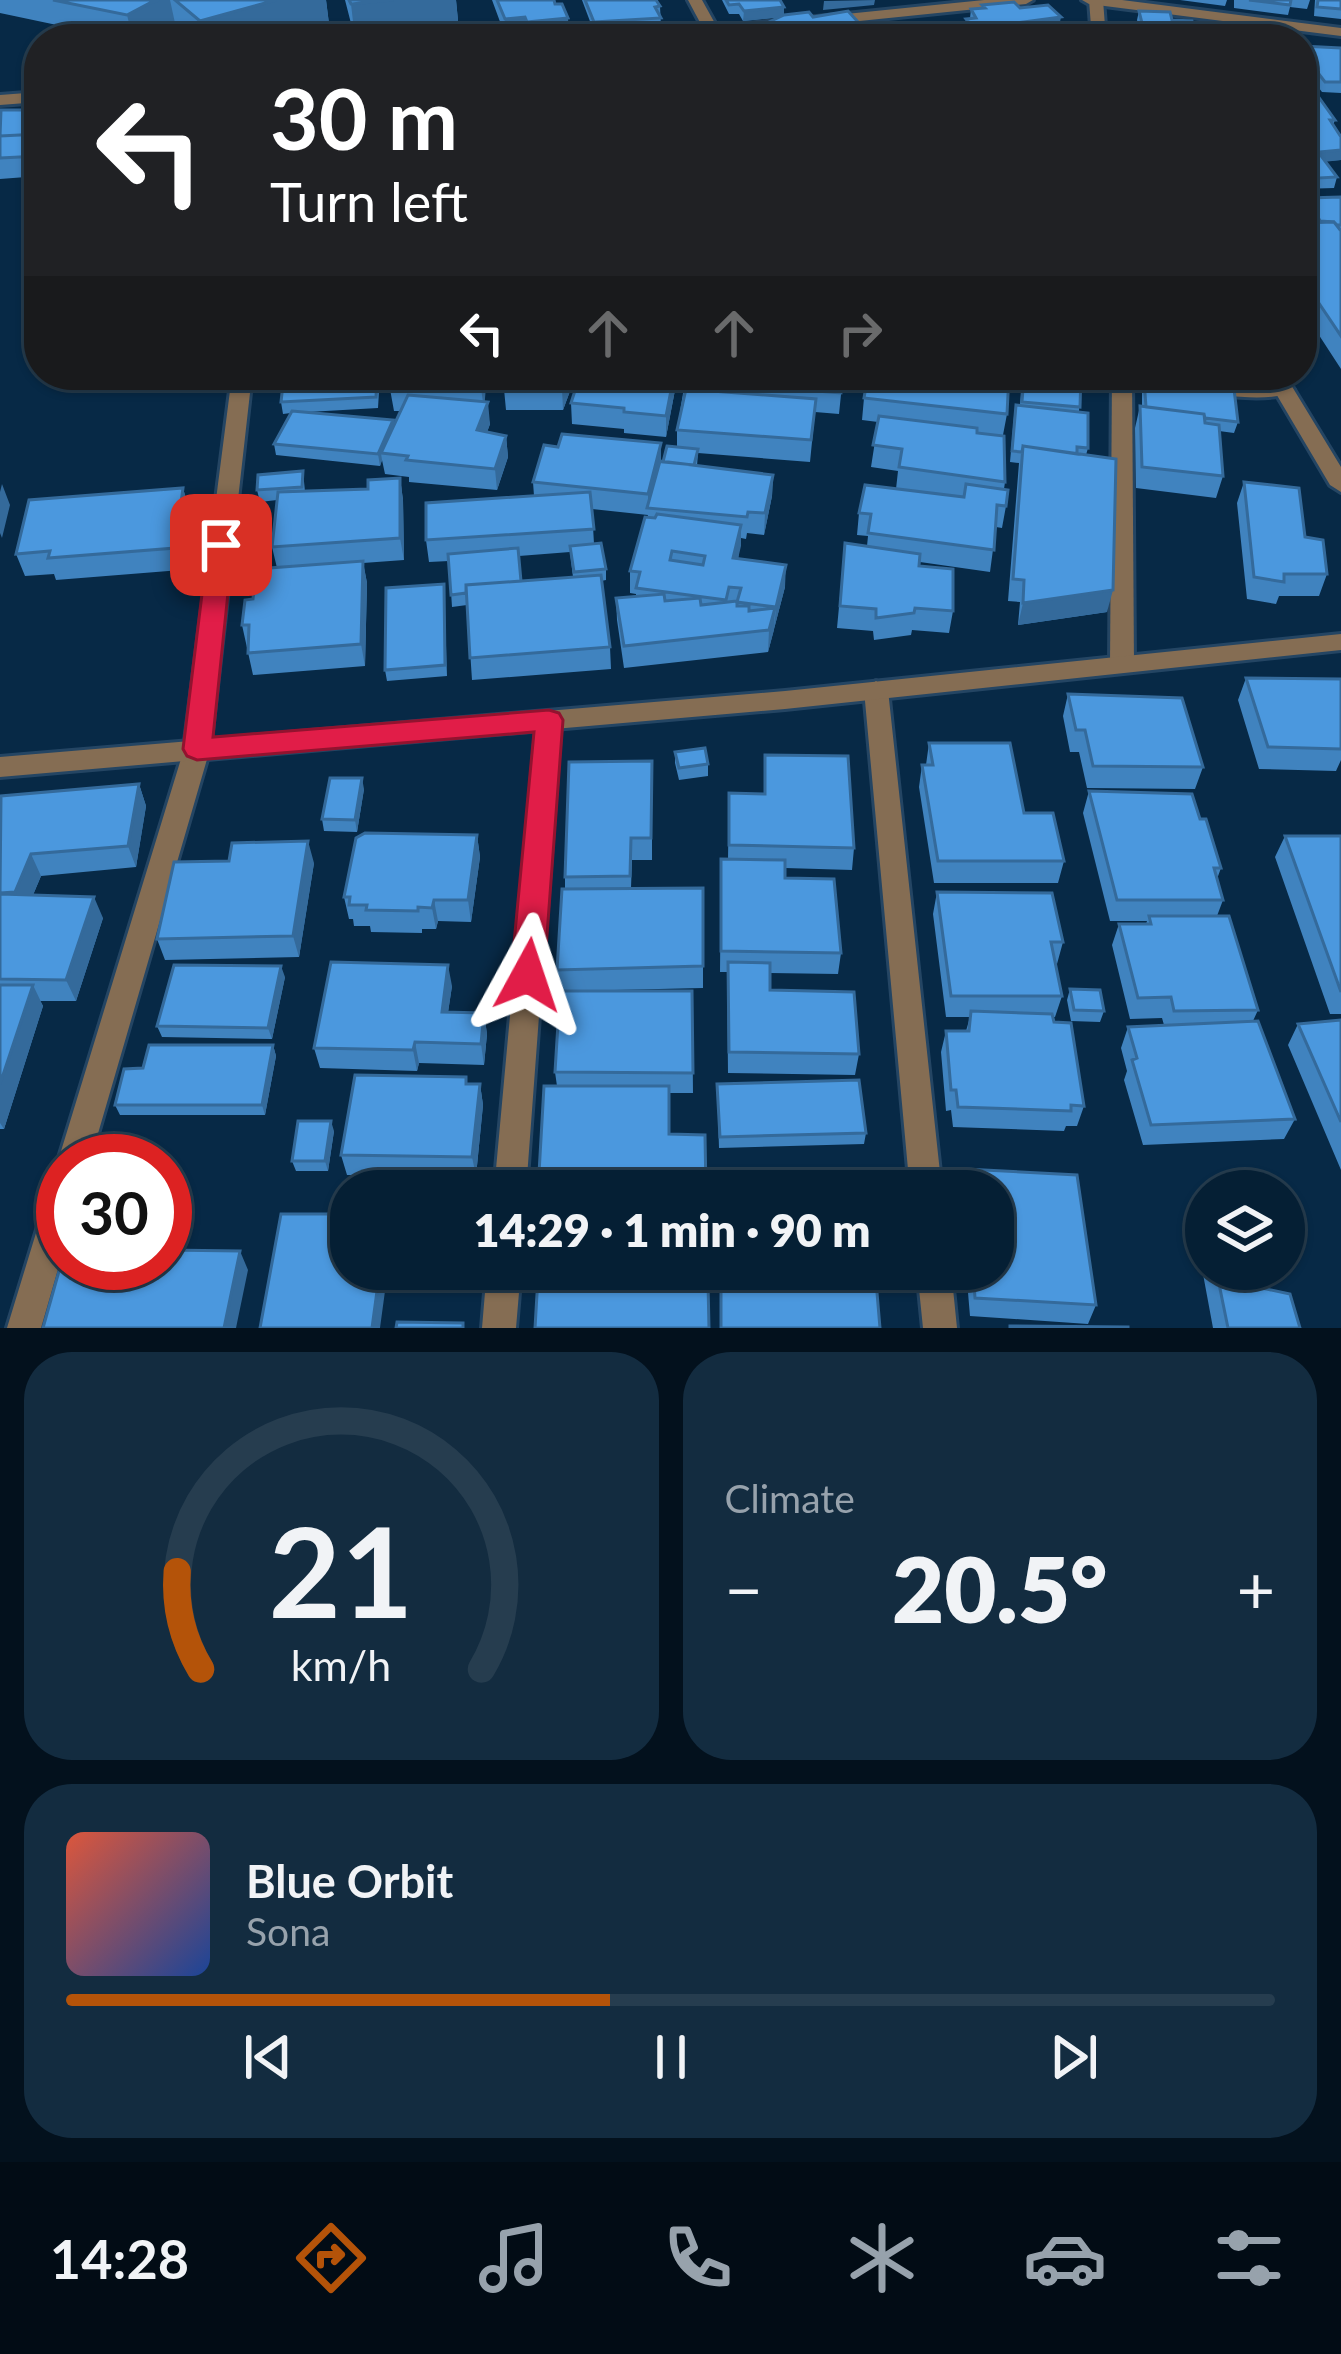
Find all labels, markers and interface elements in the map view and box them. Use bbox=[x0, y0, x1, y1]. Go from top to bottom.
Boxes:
text: 30 m bbox=[270, 67, 458, 168]
icon: left bbox=[72, 72, 228, 228]
text: Turn left bbox=[270, 169, 468, 234]
icon: left bbox=[449, 300, 515, 366]
icon: ahead bbox=[575, 300, 641, 366]
icon: ahead bbox=[701, 300, 767, 366]
icon: right bbox=[827, 300, 893, 366]
pin bbox=[170, 494, 272, 596]
icon: arrive bbox=[188, 512, 254, 578]
position arrow bbox=[465, 912, 591, 1038]
speed limit sign: 30 bbox=[36, 1134, 192, 1290]
map controls bbox=[1185, 1170, 1305, 1290]
button: layers bbox=[1185, 1170, 1305, 1290]
text: 14:29 · 1 min · 90 m bbox=[473, 1203, 871, 1257]
text: Climate bbox=[725, 1475, 855, 1521]
text: 21 bbox=[269, 1495, 414, 1645]
text: 20.5° bbox=[892, 1534, 1108, 1642]
text: − bbox=[725, 1549, 763, 1628]
text: + bbox=[1237, 1549, 1275, 1628]
text: km/h bbox=[291, 1639, 391, 1690]
text: Blue Orbit bbox=[246, 1854, 453, 1908]
text: Sona bbox=[246, 1908, 330, 1954]
icon: previous bbox=[235, 2024, 301, 2090]
icon: pause bbox=[638, 2024, 704, 2090]
icon: next bbox=[1041, 2024, 1107, 2090]
icon: directions bbox=[289, 2216, 373, 2300]
icon: music bbox=[472, 2216, 556, 2300]
icon: phone bbox=[656, 2216, 740, 2300]
icon: climate bbox=[840, 2216, 924, 2300]
icon: car bbox=[1023, 2216, 1107, 2300]
icon: filters bbox=[1207, 2216, 1291, 2300]
text: 14:28 bbox=[50, 2226, 189, 2291]

